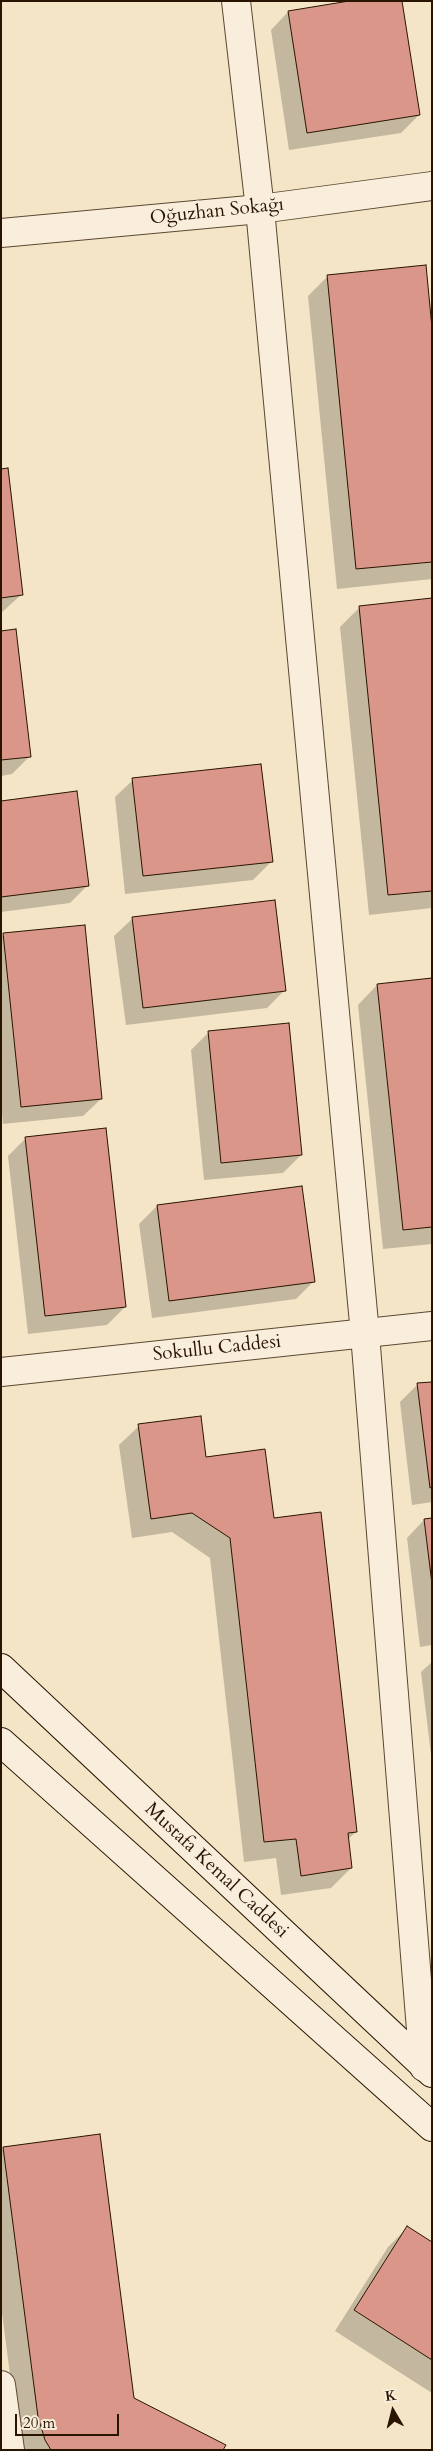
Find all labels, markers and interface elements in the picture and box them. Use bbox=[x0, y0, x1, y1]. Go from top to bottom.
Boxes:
street label: Oğuzhan Sokağı bbox=[149, 194, 285, 230]
street label: Sokullu Caddesi bbox=[152, 1331, 282, 1367]
street label: Mustafa Kemal Caddesi bbox=[139, 1798, 293, 1944]
text: K bbox=[384, 2385, 398, 2406]
north arrow bbox=[368, 2386, 418, 2436]
scale bar bbox=[18, 2404, 121, 2436]
text: 20 m bbox=[23, 2413, 55, 2433]

